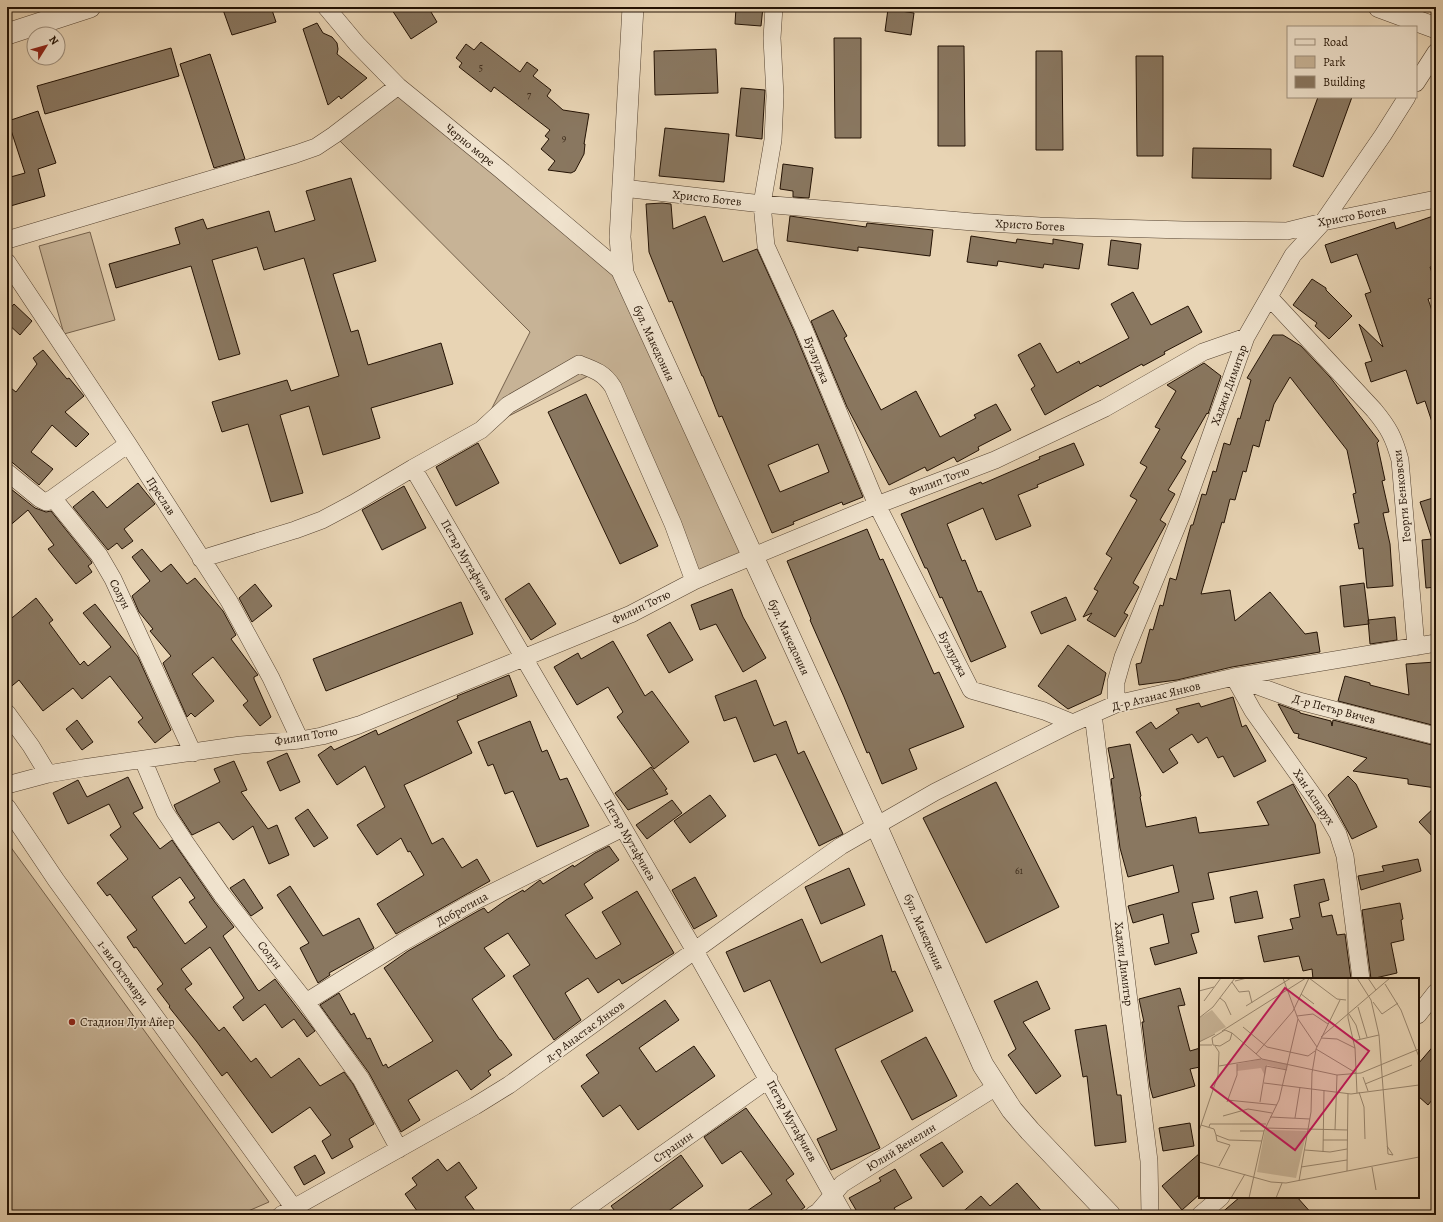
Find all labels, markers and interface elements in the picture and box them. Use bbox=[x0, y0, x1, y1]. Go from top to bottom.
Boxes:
north arrow bbox=[26, 26, 66, 66]
legend bbox=[1287, 26, 1417, 98]
text: N bbox=[45, 33, 62, 48]
text: Road bbox=[1323, 34, 1349, 50]
text: Park bbox=[1323, 54, 1346, 70]
house number: 5 bbox=[479, 61, 483, 74]
text: Building bbox=[1323, 74, 1365, 90]
house number: 7 bbox=[527, 88, 532, 101]
street label: Черно море bbox=[442, 120, 498, 170]
house number: 9 bbox=[562, 131, 567, 144]
street label: Христо Ботев bbox=[672, 186, 743, 210]
street label: Христо Ботев bbox=[1316, 201, 1388, 231]
street label: Христо Ботев bbox=[995, 215, 1065, 235]
street label: бул. Македония bbox=[629, 302, 679, 384]
street label: Бузлуджа bbox=[800, 334, 834, 386]
street label: Хаджи Димитър bbox=[1207, 342, 1251, 428]
street label: Георги Бенковски bbox=[1389, 449, 1415, 543]
street label: Филип Тотю bbox=[906, 462, 972, 500]
street label: Преслав bbox=[143, 474, 179, 519]
street label: Петър Мутафчиев bbox=[437, 517, 497, 604]
street label: Солун bbox=[106, 576, 134, 612]
street label: Филип Тотю bbox=[609, 586, 673, 628]
street label: бул. Македония bbox=[764, 596, 814, 678]
street label: Бузлуджа bbox=[935, 628, 972, 680]
street label: Д-р Атанас Янков bbox=[1110, 677, 1202, 715]
street label: Д-р Петър Вичев bbox=[1291, 690, 1378, 728]
street label: Филип Тотю bbox=[273, 723, 339, 749]
street label: Хан Аспарух bbox=[1289, 766, 1339, 828]
street label: Петър Мутафчиев bbox=[600, 797, 660, 884]
house number: 61 bbox=[1015, 864, 1024, 877]
street label: Добротица bbox=[433, 888, 491, 930]
street label: бул. Македония bbox=[900, 891, 948, 973]
street label: Хаджи Димитър bbox=[1111, 921, 1137, 1007]
street label: 1-ви Октомври bbox=[94, 937, 152, 1009]
street label: Солун bbox=[254, 938, 286, 972]
inset map bbox=[1199, 978, 1419, 1198]
street label: д-р Анастас Янков bbox=[541, 997, 628, 1066]
place label: Стадион Луи Айер bbox=[80, 1014, 175, 1030]
marker: Стадион Луи Айер bbox=[67, 1017, 77, 1027]
street label: Петър Мутафчиев bbox=[763, 1077, 821, 1165]
street label: Юлий Венелин bbox=[863, 1119, 939, 1175]
street label: Страцин bbox=[650, 1127, 696, 1167]

